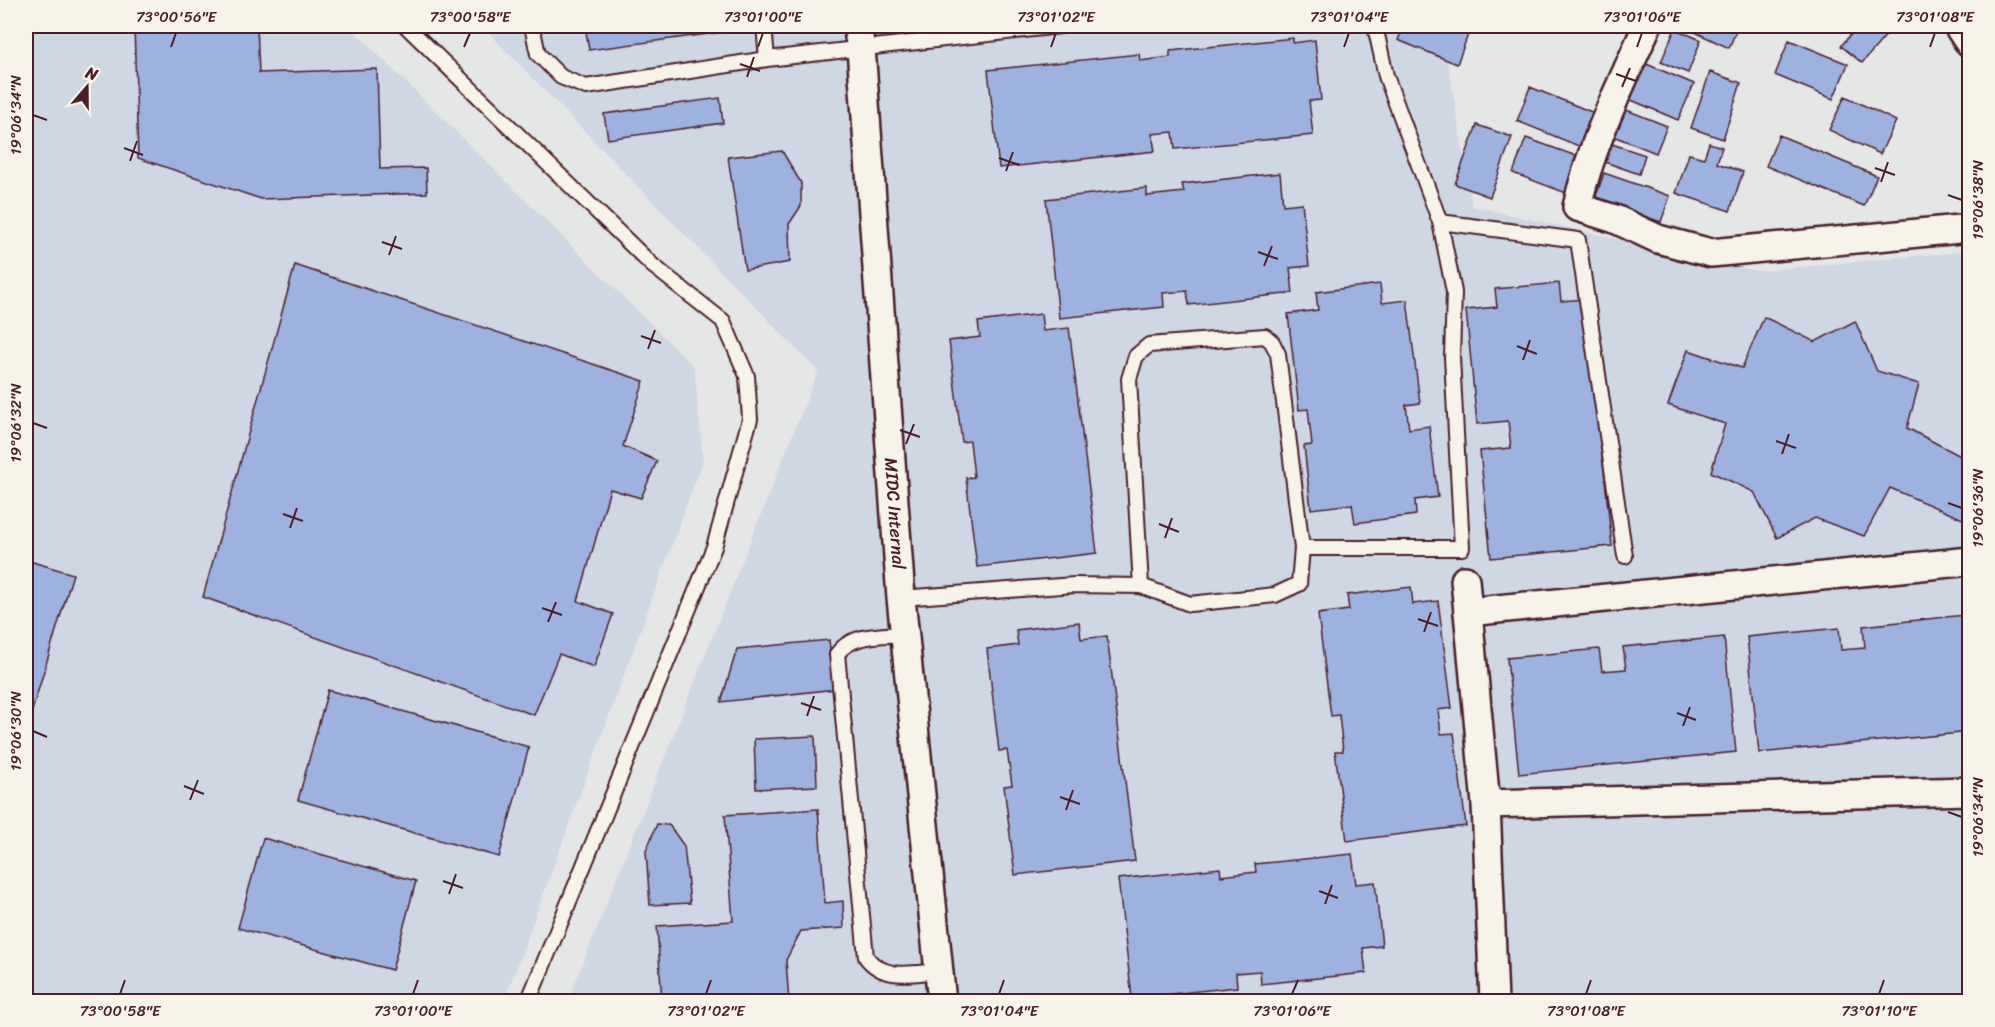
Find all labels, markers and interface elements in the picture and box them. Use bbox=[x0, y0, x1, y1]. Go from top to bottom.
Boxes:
text: 73°00'56"E bbox=[136, 4, 218, 30]
text: 73°00'58"E bbox=[430, 4, 512, 30]
text: 73°01'00"E bbox=[724, 4, 804, 30]
text: 73°01'02"E bbox=[1017, 4, 1096, 30]
text: 73°01'04"E bbox=[1310, 4, 1390, 30]
text: 73°01'06"E bbox=[1603, 4, 1682, 30]
text: 73°01'08"E bbox=[1896, 4, 1976, 30]
north arrow bbox=[57, 57, 117, 117]
text: N bbox=[81, 58, 103, 89]
text: 19°06'34"N bbox=[3, 74, 29, 155]
text: 19°06'38"N bbox=[1965, 160, 1991, 240]
text: 19°06'32"N bbox=[3, 383, 29, 463]
street label: MIDC Internal bbox=[875, 457, 915, 571]
text: 19°06'36"N bbox=[1965, 468, 1991, 548]
text: 19°06'30"N bbox=[3, 690, 29, 771]
text: 19°06'34"N bbox=[1965, 776, 1991, 857]
text: 73°00'58"E bbox=[80, 998, 162, 1024]
text: 73°01'00"E bbox=[374, 998, 454, 1024]
text: 73°01'02"E bbox=[667, 998, 746, 1024]
text: 73°01'04"E bbox=[960, 998, 1040, 1024]
text: 73°01'06"E bbox=[1253, 998, 1332, 1024]
text: 73°01'08"E bbox=[1547, 998, 1627, 1024]
text: 73°01'10"E bbox=[1841, 998, 1918, 1024]

